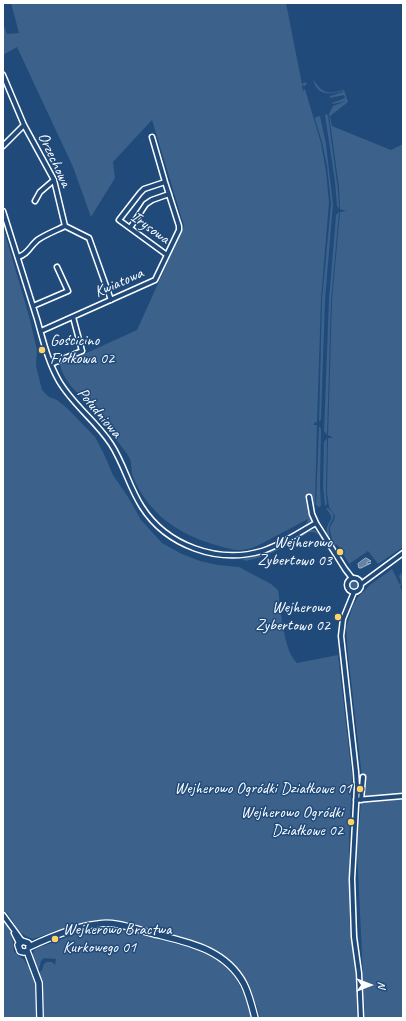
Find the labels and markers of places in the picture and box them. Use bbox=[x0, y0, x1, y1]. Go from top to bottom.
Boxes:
place label: Gościcino Fiołkowa 02 bbox=[50, 331, 114, 369]
marker: Gościcino Fiołkowa 02 bbox=[37, 345, 47, 355]
place label: Wejherowo Zybertowo 03 bbox=[258, 533, 332, 571]
marker: Wejherowo Zybertowo 03 bbox=[335, 547, 345, 557]
place label: Wejherowo Zybertowo 02 bbox=[256, 598, 330, 636]
marker: Wejherowo Zybertowo 02 bbox=[333, 612, 343, 622]
place label: Wejherowo Ogródki Działkowe 01 bbox=[175, 779, 352, 799]
marker: Wejherowo Ogródki Działkowe 01 bbox=[355, 784, 365, 794]
place label: Wejherowo Ogródki Działkowe 02 bbox=[241, 803, 343, 841]
marker: Wejherowo Ogródki Działkowe 02 bbox=[346, 817, 356, 827]
place label: Wejherowo Bractwa Kurkowego 01 bbox=[63, 920, 171, 958]
marker: Wejherowo Bractwa Kurkowego 01 bbox=[50, 934, 60, 944]

